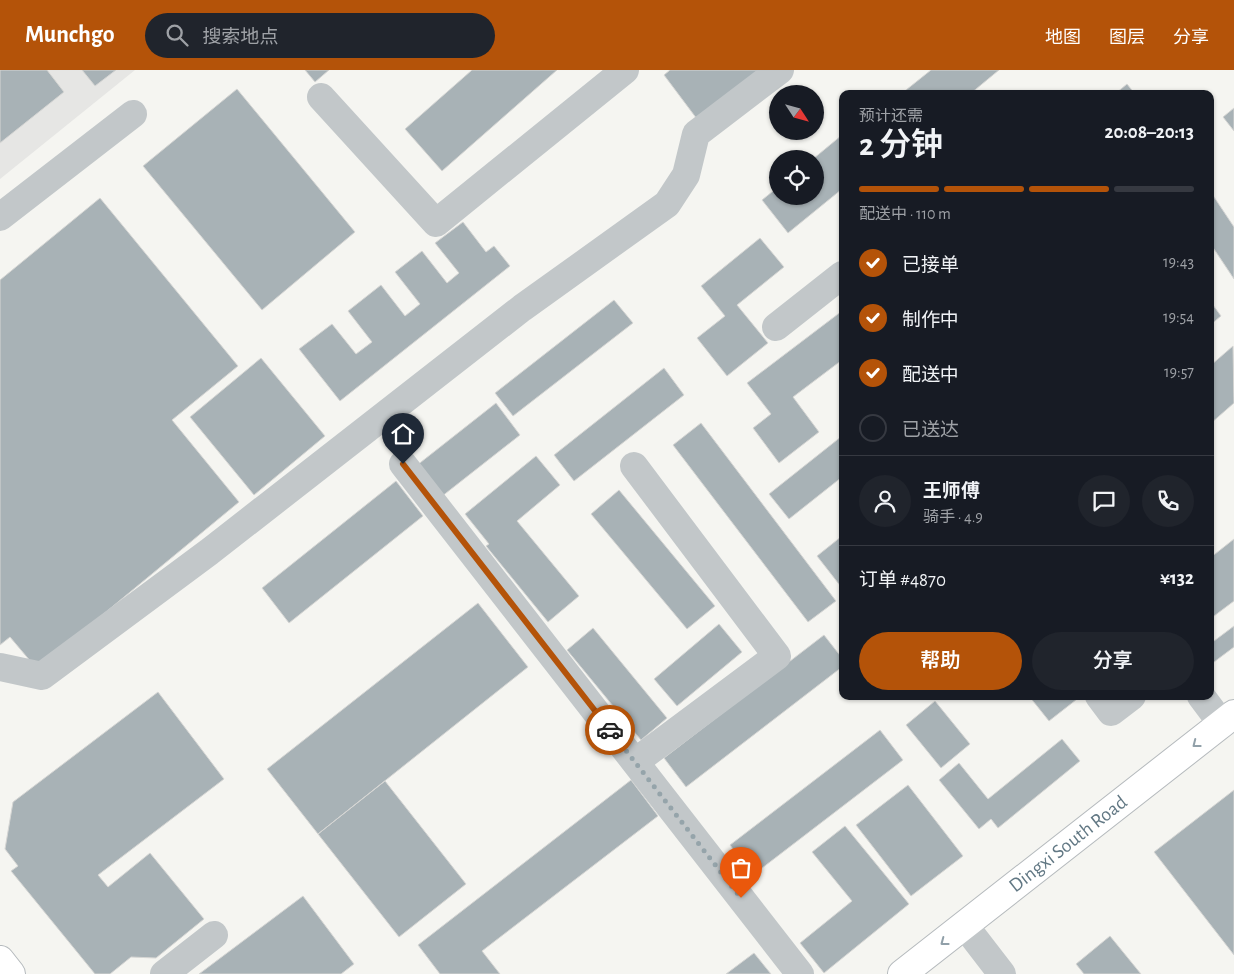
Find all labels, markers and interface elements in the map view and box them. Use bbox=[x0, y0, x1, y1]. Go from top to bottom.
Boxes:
search box bbox=[145, 13, 495, 58]
icon: search bbox=[163, 21, 191, 49]
text: Munchgo bbox=[25, 23, 115, 47]
text: 搜索地点 bbox=[203, 28, 279, 47]
text: 地图 bbox=[1045, 29, 1081, 47]
text: 图层 bbox=[1109, 29, 1145, 47]
text: 分享 bbox=[1173, 29, 1209, 47]
north arrow bbox=[769, 85, 824, 140]
map controls bbox=[769, 85, 824, 205]
text: 预计还需 bbox=[859, 108, 923, 124]
text: 20:08–20:13 bbox=[1105, 123, 1194, 142]
text: 2 分钟 bbox=[859, 129, 943, 161]
button: locate bbox=[769, 150, 824, 205]
text: 配送中 · 110 m bbox=[859, 206, 951, 222]
icon: check bbox=[859, 249, 887, 277]
text: 19:43 bbox=[1163, 254, 1194, 270]
text: 已接单 bbox=[902, 256, 959, 275]
icon: check bbox=[859, 304, 887, 332]
text: 19:54 bbox=[1163, 309, 1194, 325]
text: 制作中 bbox=[902, 311, 959, 330]
icon: check bbox=[859, 359, 887, 387]
text: 19:57 bbox=[1164, 364, 1194, 380]
text: 配送中 bbox=[902, 366, 959, 385]
pin bbox=[382, 413, 424, 464]
icon: home bbox=[389, 420, 417, 448]
text: 已送达 bbox=[902, 421, 959, 440]
button: person bbox=[859, 475, 911, 527]
button: chat bbox=[1078, 475, 1130, 527]
button: phone bbox=[1142, 475, 1194, 527]
text: 王师傅 bbox=[923, 482, 980, 501]
text: 骑手 · 4.9 bbox=[923, 509, 983, 525]
text: ¥132 bbox=[1160, 569, 1194, 588]
text: 订单 #4870 bbox=[859, 571, 946, 590]
button: 帮助 bbox=[859, 632, 1022, 690]
button: 分享 bbox=[1032, 632, 1194, 690]
courier bbox=[585, 705, 635, 755]
icon: car bbox=[596, 716, 624, 744]
one-way arrow bbox=[1193, 739, 1202, 747]
street label: Dingxi South Road bbox=[1005, 792, 1131, 896]
pin bbox=[720, 847, 762, 898]
icon: bag bbox=[727, 854, 755, 882]
one-way arrow bbox=[940, 936, 950, 945]

